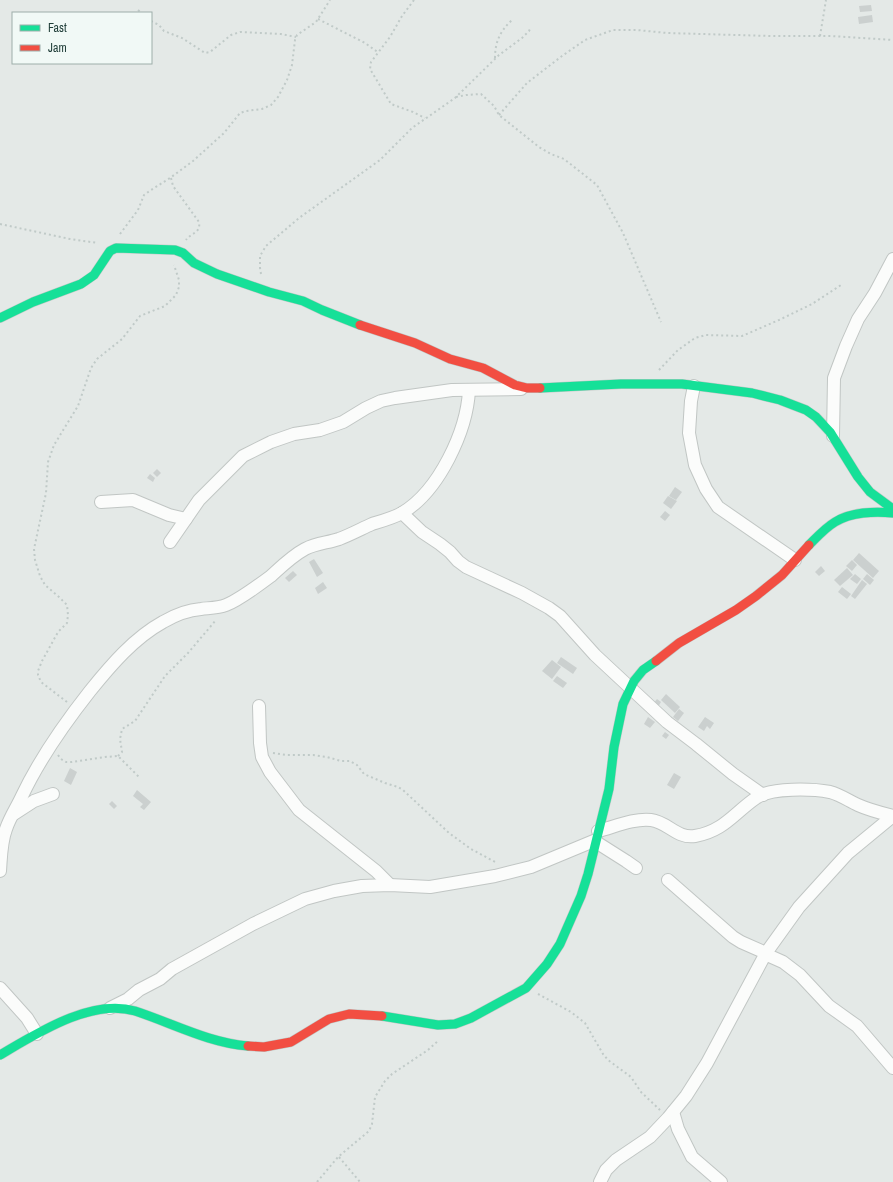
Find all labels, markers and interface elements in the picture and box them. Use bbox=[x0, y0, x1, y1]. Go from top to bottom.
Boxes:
legend bbox=[12, 12, 152, 64]
text: Fast bbox=[48, 20, 67, 36]
text: Jam bbox=[48, 40, 67, 56]

